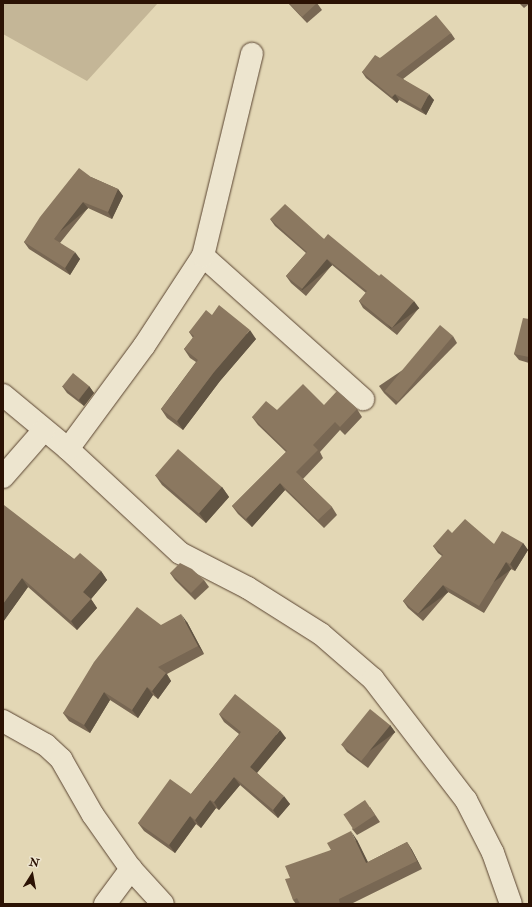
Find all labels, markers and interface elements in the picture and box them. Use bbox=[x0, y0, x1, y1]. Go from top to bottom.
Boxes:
north arrow bbox=[12, 855, 52, 895]
text: N bbox=[28, 855, 40, 870]

